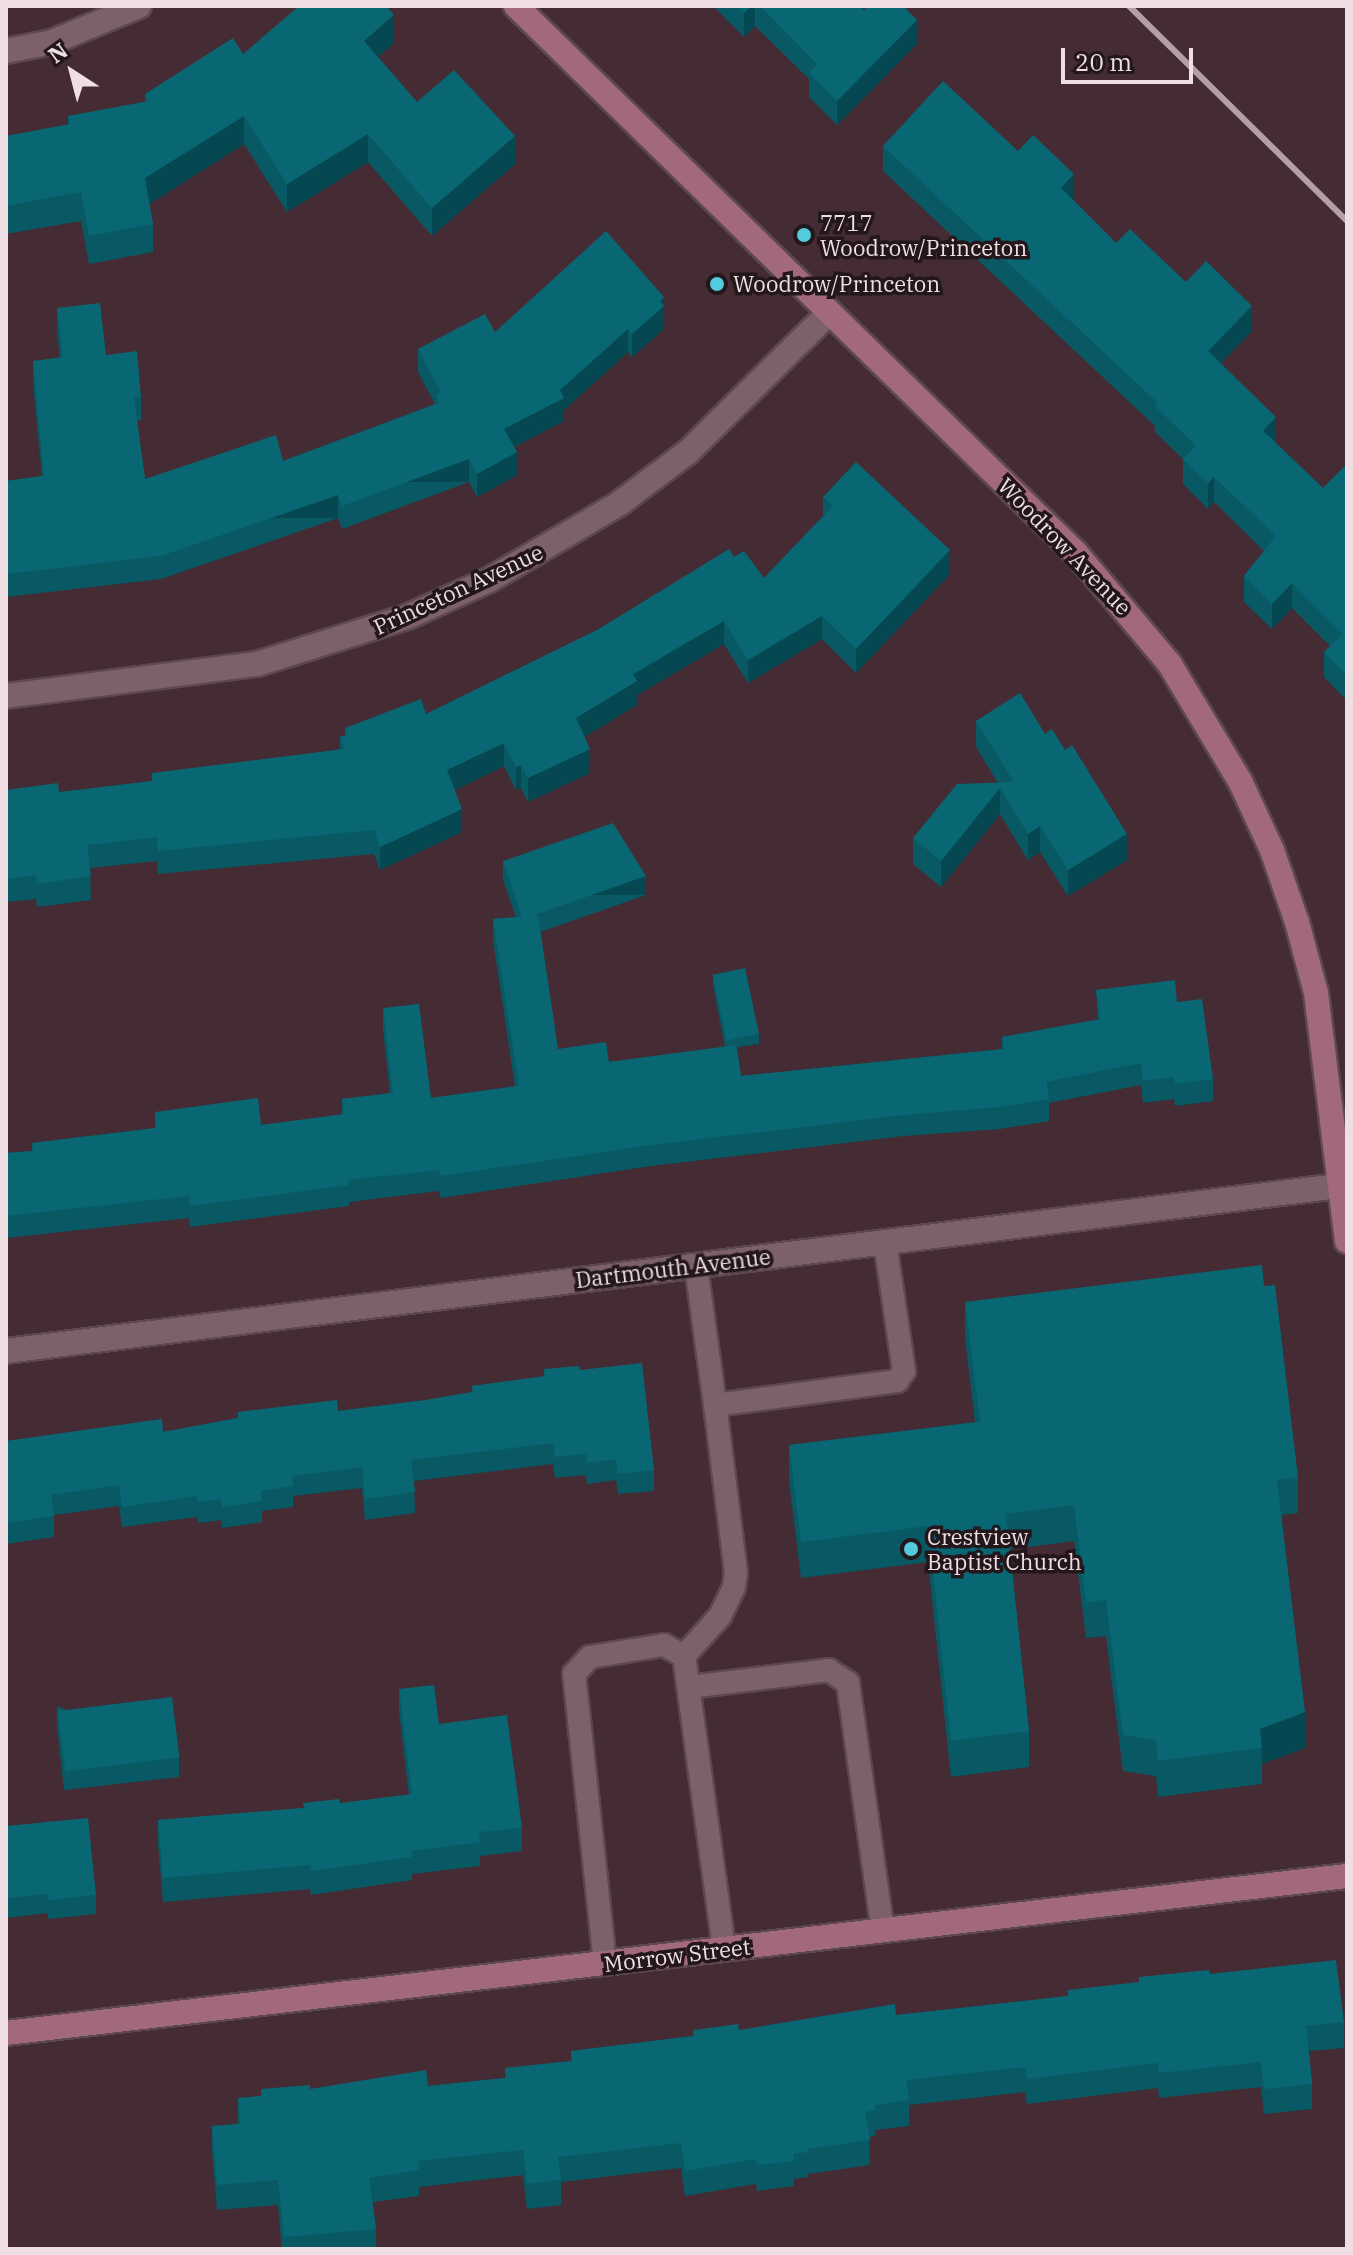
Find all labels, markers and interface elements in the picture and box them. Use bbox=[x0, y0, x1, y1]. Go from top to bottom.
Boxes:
north arrow bbox=[32, 32, 112, 112]
scale bar bbox=[1065, 32, 1197, 82]
text: N bbox=[42, 35, 73, 69]
text: 20 m bbox=[1075, 46, 1132, 78]
place label: 7717 Woodrow/Princeton bbox=[820, 209, 1027, 260]
marker: 7717 Woodrow/Princeton bbox=[795, 226, 813, 244]
place label: Woodrow/Princeton bbox=[733, 271, 940, 297]
marker: Woodrow/Princeton bbox=[708, 275, 726, 293]
street label: Woodrow Avenue bbox=[993, 472, 1137, 620]
street label: Princeton Avenue bbox=[369, 538, 547, 640]
street label: Dartmouth Avenue bbox=[574, 1243, 772, 1293]
place label: Crestview Baptist Church bbox=[927, 1523, 1082, 1574]
marker: Crestview Baptist Church bbox=[902, 1540, 920, 1558]
street label: Morrow Street bbox=[602, 1933, 752, 1977]

